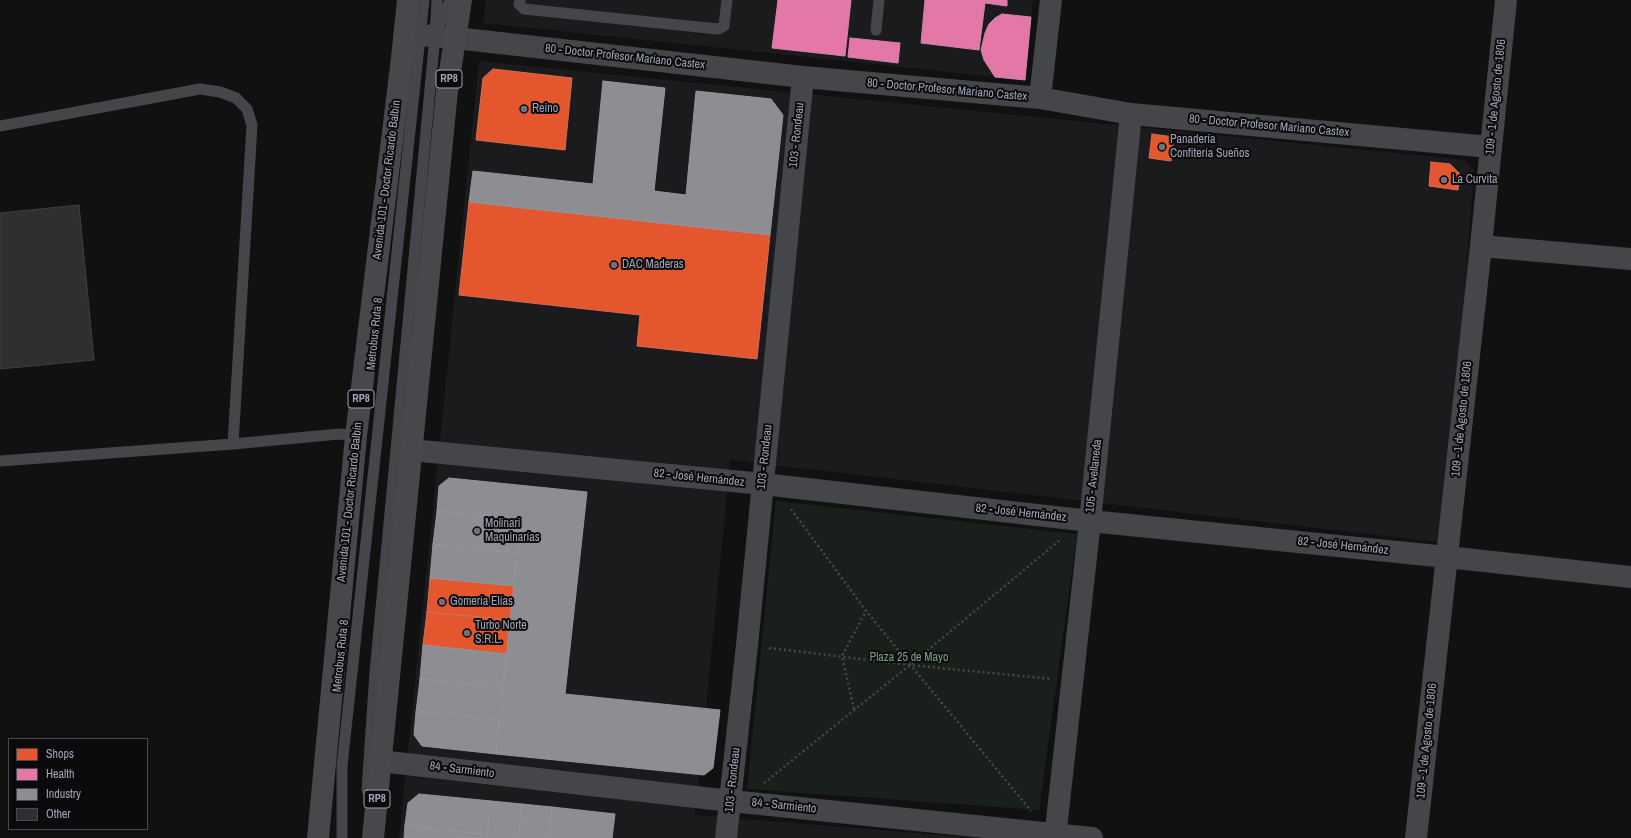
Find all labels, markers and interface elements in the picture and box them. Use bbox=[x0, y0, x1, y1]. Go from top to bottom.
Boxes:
street label: 109 - 1 de Agosto de 1806 bbox=[1483, 39, 1509, 155]
street label: 80 - Doctor Profesor Mariano Castex bbox=[544, 41, 706, 73]
road number: RP8 bbox=[436, 70, 462, 88]
street label: 80 - Doctor Profesor Mariano Castex bbox=[866, 76, 1028, 104]
street label: Avenida 101 - Doctor Ricardo Balbín bbox=[370, 99, 404, 261]
place label: Reino bbox=[532, 102, 558, 116]
street label: 103 - Rondeau bbox=[786, 102, 808, 168]
marker: Reino bbox=[519, 104, 529, 114]
street label: 80 - Doctor Profesor Mariano Castex bbox=[1188, 112, 1350, 140]
place label: Panadería Confitería Sueños bbox=[1170, 133, 1249, 161]
marker: Panadería Confitería Sueños bbox=[1157, 142, 1167, 152]
place label: La Curvita bbox=[1452, 173, 1497, 187]
marker: La Curvita bbox=[1439, 175, 1449, 185]
place label: DAC Maderas bbox=[622, 258, 684, 272]
marker: DAC Maderas bbox=[609, 260, 619, 270]
street label: Metrobus Ruta 8 bbox=[364, 297, 386, 371]
street label: 109 - 1 de Agosto de 1806 bbox=[1449, 361, 1475, 477]
road number: RP8 bbox=[348, 390, 374, 408]
street label: Avenida 101 - Doctor Ricardo Balbín bbox=[334, 421, 366, 583]
street label: 103 - Rondeau bbox=[754, 424, 776, 490]
street label: 105 - Avellaneda bbox=[1083, 439, 1105, 513]
street label: 82 - José Hernández bbox=[653, 466, 745, 490]
street label: 82 - José Hernández bbox=[975, 501, 1067, 525]
place label: Molinari Maquinarías bbox=[485, 517, 540, 545]
marker: Molinari Maquinarías bbox=[472, 526, 482, 536]
street label: 82 - José Hernández bbox=[1297, 534, 1389, 558]
place label: Gomería Elías bbox=[450, 595, 513, 609]
marker: Gomería Elías bbox=[437, 597, 447, 607]
street label: Metrobus Ruta 8 bbox=[330, 619, 352, 693]
place label: Turbo Norte S.R.L. bbox=[475, 619, 527, 647]
marker: Turbo Norte S.R.L. bbox=[462, 628, 472, 638]
park label: Plaza 25 de Mayo bbox=[870, 651, 948, 665]
street label: 109 - 1 de Agosto de 1806 bbox=[1414, 683, 1440, 799]
legend bbox=[8, 738, 148, 830]
text: Shops bbox=[46, 746, 74, 762]
street label: 103 - Rondeau bbox=[722, 747, 744, 813]
street label: 84 - Sarmiento bbox=[429, 759, 495, 781]
text: Health bbox=[46, 766, 74, 782]
text: Industry bbox=[46, 786, 81, 802]
road number: RP8 bbox=[364, 790, 390, 808]
street label: 84 - Sarmiento bbox=[751, 795, 817, 817]
text: Other bbox=[46, 806, 71, 822]

